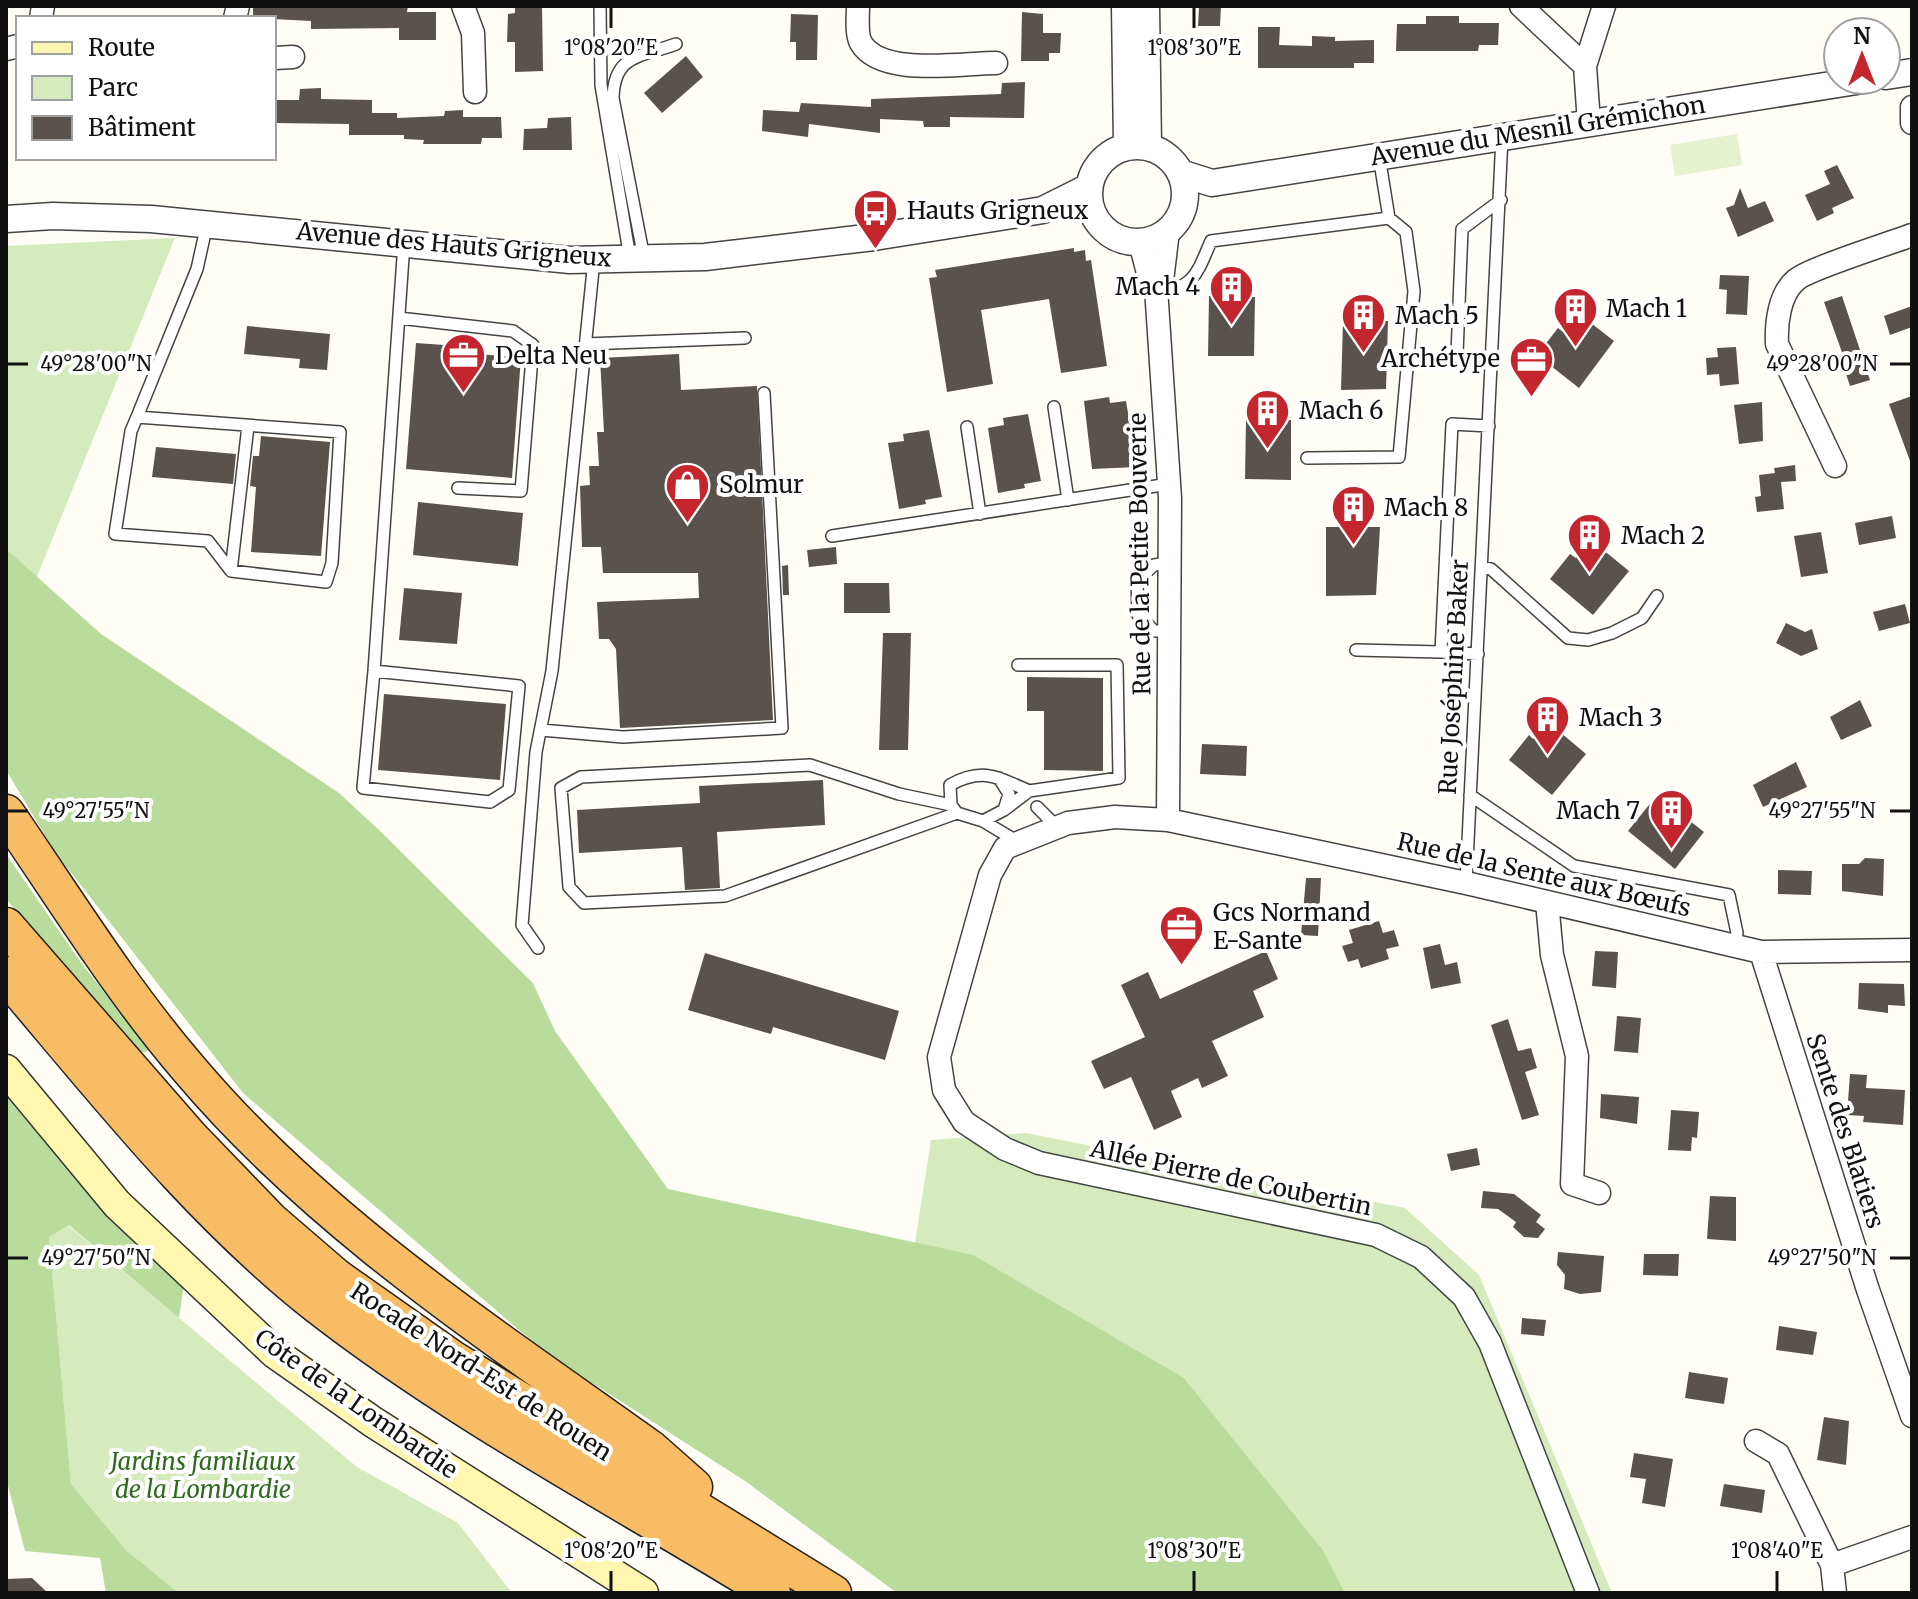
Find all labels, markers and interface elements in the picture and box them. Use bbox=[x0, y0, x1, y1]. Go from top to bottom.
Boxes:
legend bbox=[16, 16, 276, 160]
north arrow bbox=[1822, 16, 1902, 96]
text: N bbox=[1853, 22, 1871, 50]
text: Route bbox=[88, 32, 155, 63]
text: 1°08'20"E bbox=[564, 35, 658, 60]
text: 1°08'30"E bbox=[1147, 35, 1241, 60]
text: Parc bbox=[88, 72, 138, 103]
street label: Avenue du Mesnil Grémichon bbox=[1367, 89, 1708, 172]
text: Bâtiment bbox=[88, 112, 197, 143]
bus stop icon: Hauts Grigneux bbox=[852, 187, 900, 250]
place label: Hauts Grigneux bbox=[907, 195, 1089, 226]
street label: Avenue des Hauts Grigneux bbox=[294, 215, 614, 274]
building icon: Mach 4 bbox=[1207, 263, 1255, 326]
place label: Mach 4 bbox=[1115, 271, 1200, 302]
building icon: Mach 1 bbox=[1551, 285, 1599, 348]
building icon: Mach 5 bbox=[1340, 292, 1388, 355]
place label: Mach 1 bbox=[1606, 293, 1687, 324]
place label: Mach 5 bbox=[1395, 300, 1479, 331]
office icon: Delta Neu bbox=[440, 332, 488, 395]
office icon: Archétype bbox=[1507, 335, 1555, 398]
place label: Delta Neu bbox=[495, 340, 607, 371]
place label: Archétype bbox=[1380, 343, 1500, 374]
text: 49°28'00"N bbox=[40, 351, 152, 376]
text: 49°28'00"N bbox=[1766, 351, 1878, 376]
building icon: Mach 6 bbox=[1244, 387, 1292, 450]
place label: Mach 6 bbox=[1299, 395, 1384, 426]
street label: Rue de la Petite Bouverie bbox=[1122, 412, 1157, 696]
shop icon: Solmur bbox=[664, 461, 712, 524]
place label: Solmur bbox=[719, 469, 804, 500]
building icon: Mach 8 bbox=[1329, 484, 1377, 547]
place label: Mach 8 bbox=[1384, 492, 1468, 523]
building icon: Mach 2 bbox=[1566, 512, 1614, 575]
place label: Mach 2 bbox=[1621, 520, 1705, 551]
street label: Rue Joséphine Baker bbox=[1432, 558, 1475, 795]
building icon: Mach 3 bbox=[1524, 694, 1572, 757]
place label: Mach 3 bbox=[1579, 702, 1663, 733]
building icon: Mach 7 bbox=[1647, 787, 1695, 850]
place label: Mach 7 bbox=[1556, 795, 1640, 826]
text: 49°27'55"N bbox=[43, 798, 150, 823]
text: 49°27'55"N bbox=[1769, 798, 1876, 823]
street label: Rue de la Sente aux Bœufs bbox=[1394, 826, 1694, 923]
place label: Gcs Normand E-Sante bbox=[1213, 897, 1371, 956]
office icon: Gcs Normand E-Sante bbox=[1158, 903, 1206, 966]
street label: Sente des Blatiers bbox=[1799, 1030, 1892, 1232]
street label: Allée Pierre de Coubertin bbox=[1087, 1132, 1375, 1222]
text: 49°27'50"N bbox=[41, 1245, 151, 1270]
text: 49°27'50"N bbox=[1767, 1245, 1877, 1270]
street label: Rocade Nord-Est de Rouen bbox=[345, 1275, 618, 1468]
street label: Côte de la Lombardie bbox=[249, 1322, 464, 1485]
park label: Jardins familiaux de la Lombardie bbox=[107, 1446, 296, 1505]
text: 1°08'20"E bbox=[564, 1538, 658, 1563]
text: 1°08'30"E bbox=[1147, 1538, 1241, 1563]
text: 1°08'40"E bbox=[1731, 1538, 1823, 1563]

